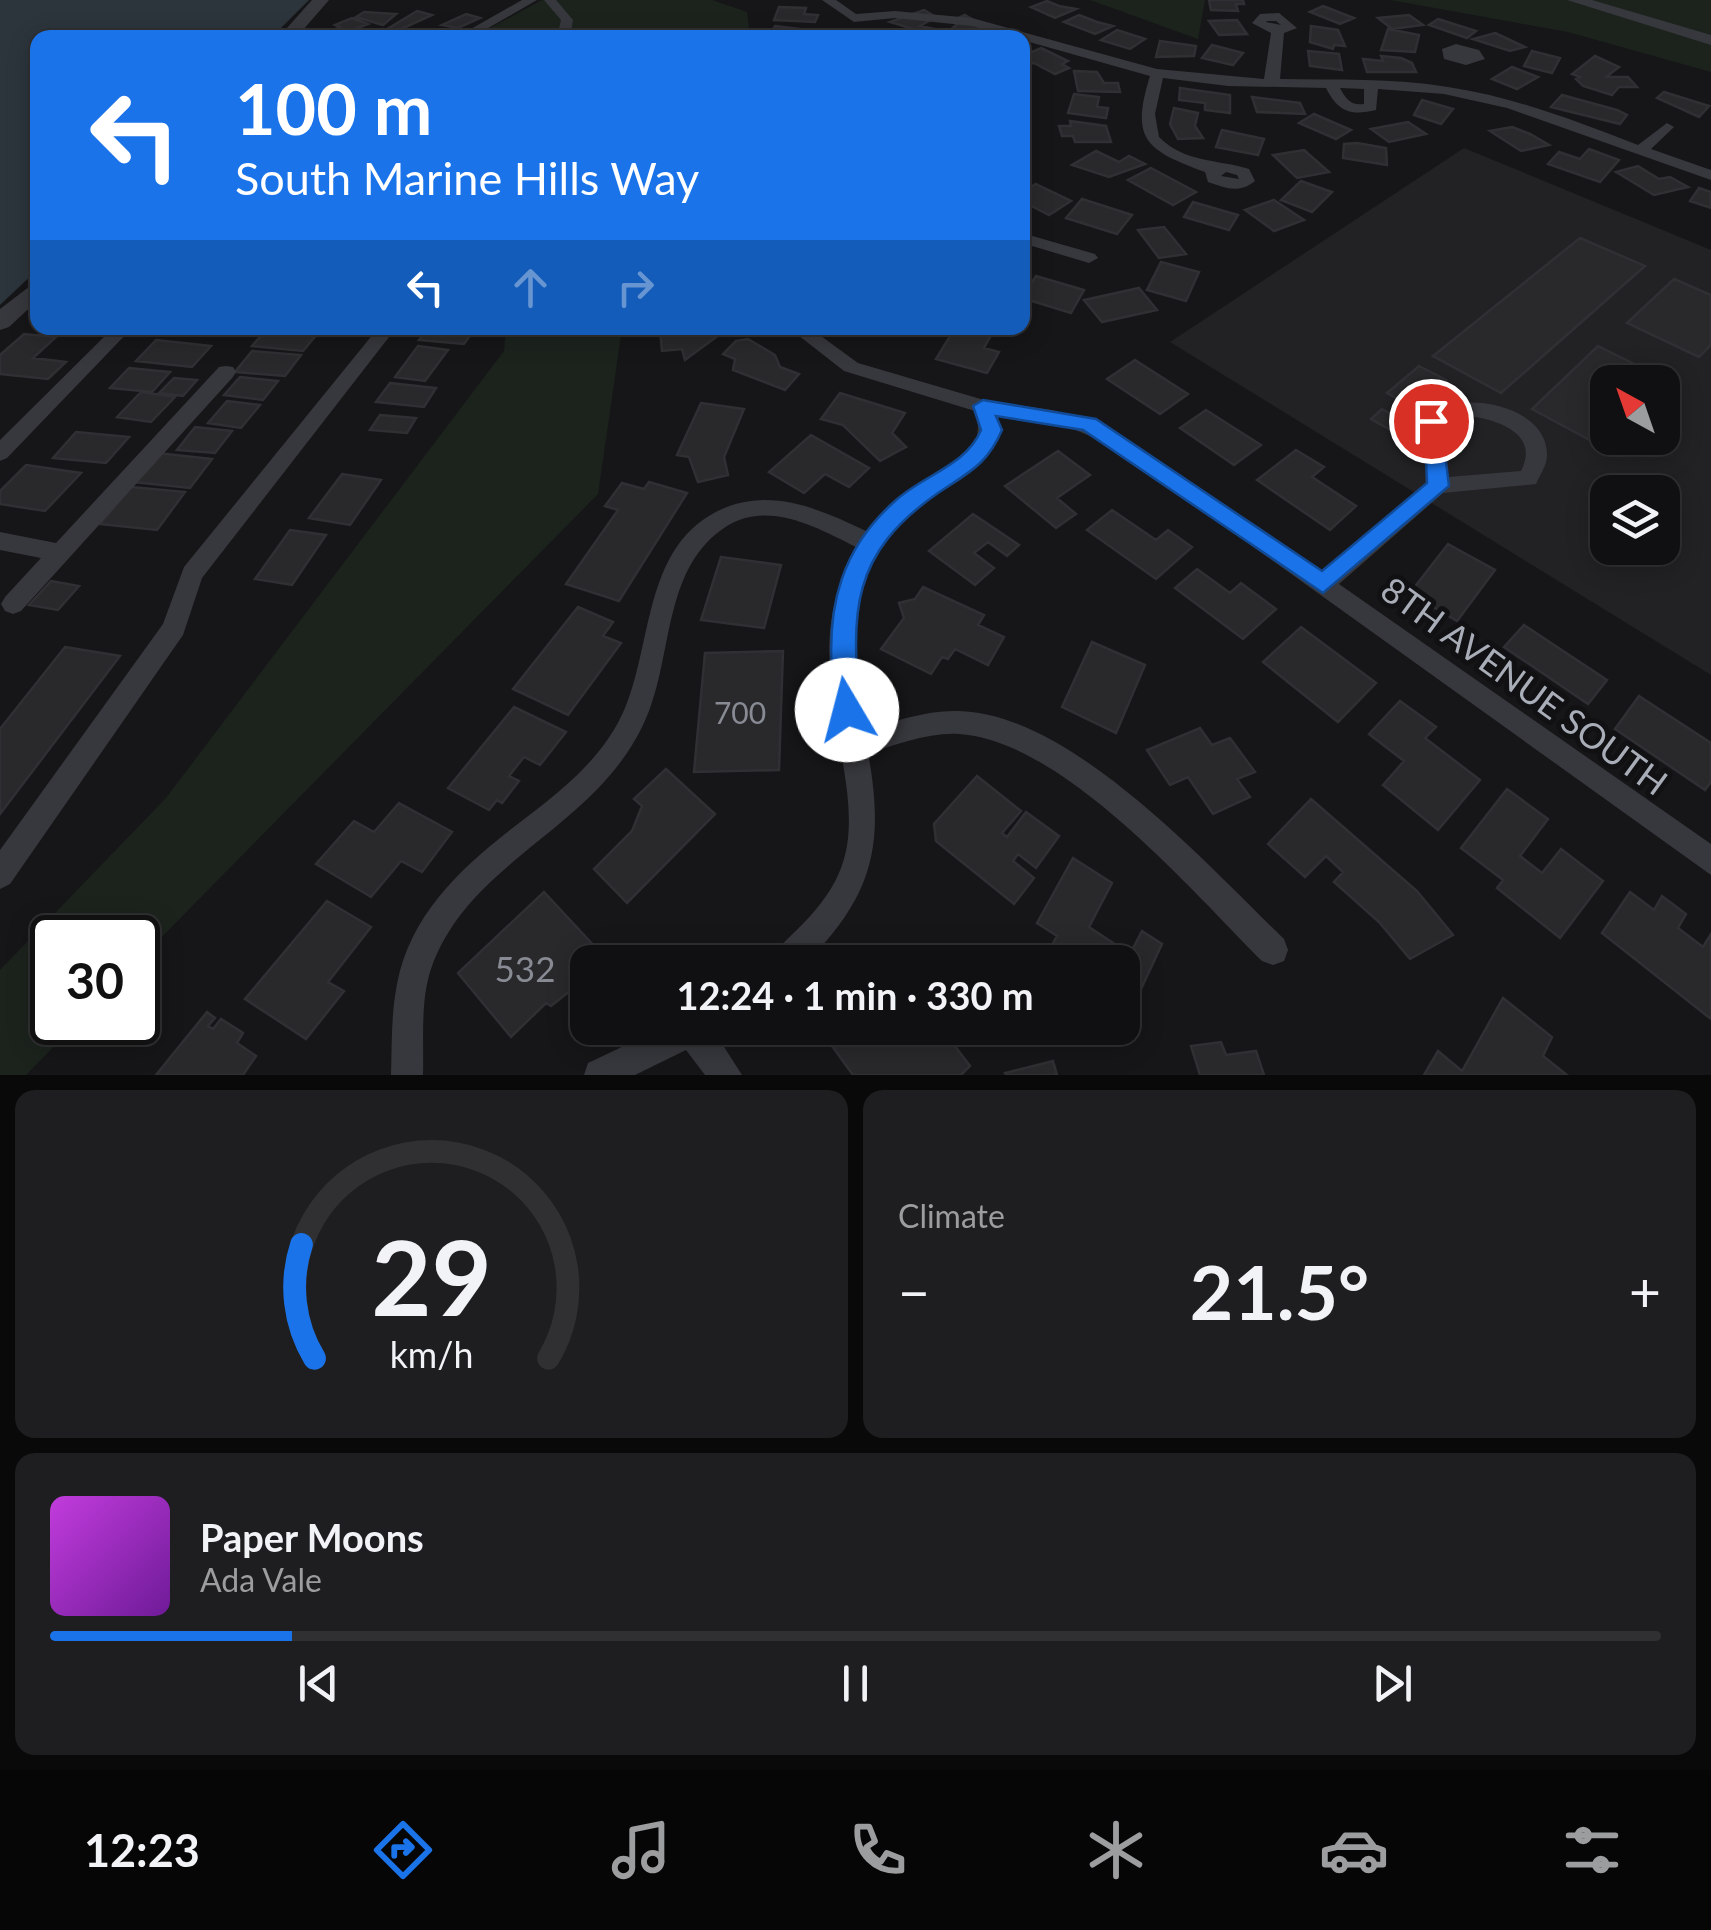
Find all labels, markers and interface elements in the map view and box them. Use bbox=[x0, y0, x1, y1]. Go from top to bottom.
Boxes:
text: 100 m bbox=[235, 66, 432, 150]
icon: left bbox=[70, 70, 200, 200]
text: South Marine Hills Way bbox=[235, 151, 699, 205]
icon: left bbox=[398, 260, 453, 315]
icon: ahead bbox=[503, 260, 558, 315]
icon: right bbox=[608, 260, 663, 315]
north arrow bbox=[1590, 365, 1680, 455]
map controls bbox=[1590, 365, 1680, 565]
pin bbox=[1389, 379, 1474, 464]
icon: arrive bbox=[1404, 394, 1459, 449]
button: layers bbox=[1590, 475, 1680, 565]
street label: 8TH AVENUE SOUTH bbox=[1374, 567, 1676, 803]
position arrow bbox=[795, 658, 899, 762]
house number: 700 bbox=[714, 694, 766, 730]
speed limit sign: 30 bbox=[30, 915, 160, 1045]
house number: 532 bbox=[495, 947, 555, 989]
text: 12:24 · 1 min · 330 m bbox=[676, 972, 1034, 1018]
text: Climate bbox=[898, 1196, 1005, 1235]
text: 29 bbox=[371, 1213, 492, 1338]
text: 21.5° bbox=[1190, 1246, 1369, 1336]
text: − bbox=[898, 1258, 930, 1324]
text: + bbox=[1629, 1258, 1661, 1324]
text: km/h bbox=[390, 1333, 473, 1376]
text: Paper Moons bbox=[200, 1514, 424, 1560]
text: Ada Vale bbox=[200, 1560, 322, 1599]
icon: previous bbox=[291, 1656, 346, 1711]
icon: pause bbox=[828, 1656, 883, 1711]
icon: next bbox=[1365, 1656, 1420, 1711]
icon: directions bbox=[368, 1815, 438, 1885]
icon: music bbox=[606, 1815, 676, 1885]
icon: phone bbox=[843, 1815, 913, 1885]
icon: climate bbox=[1081, 1815, 1151, 1885]
icon: car bbox=[1319, 1815, 1389, 1885]
icon: filters bbox=[1557, 1815, 1627, 1885]
text: 12:23 bbox=[84, 1823, 200, 1877]

